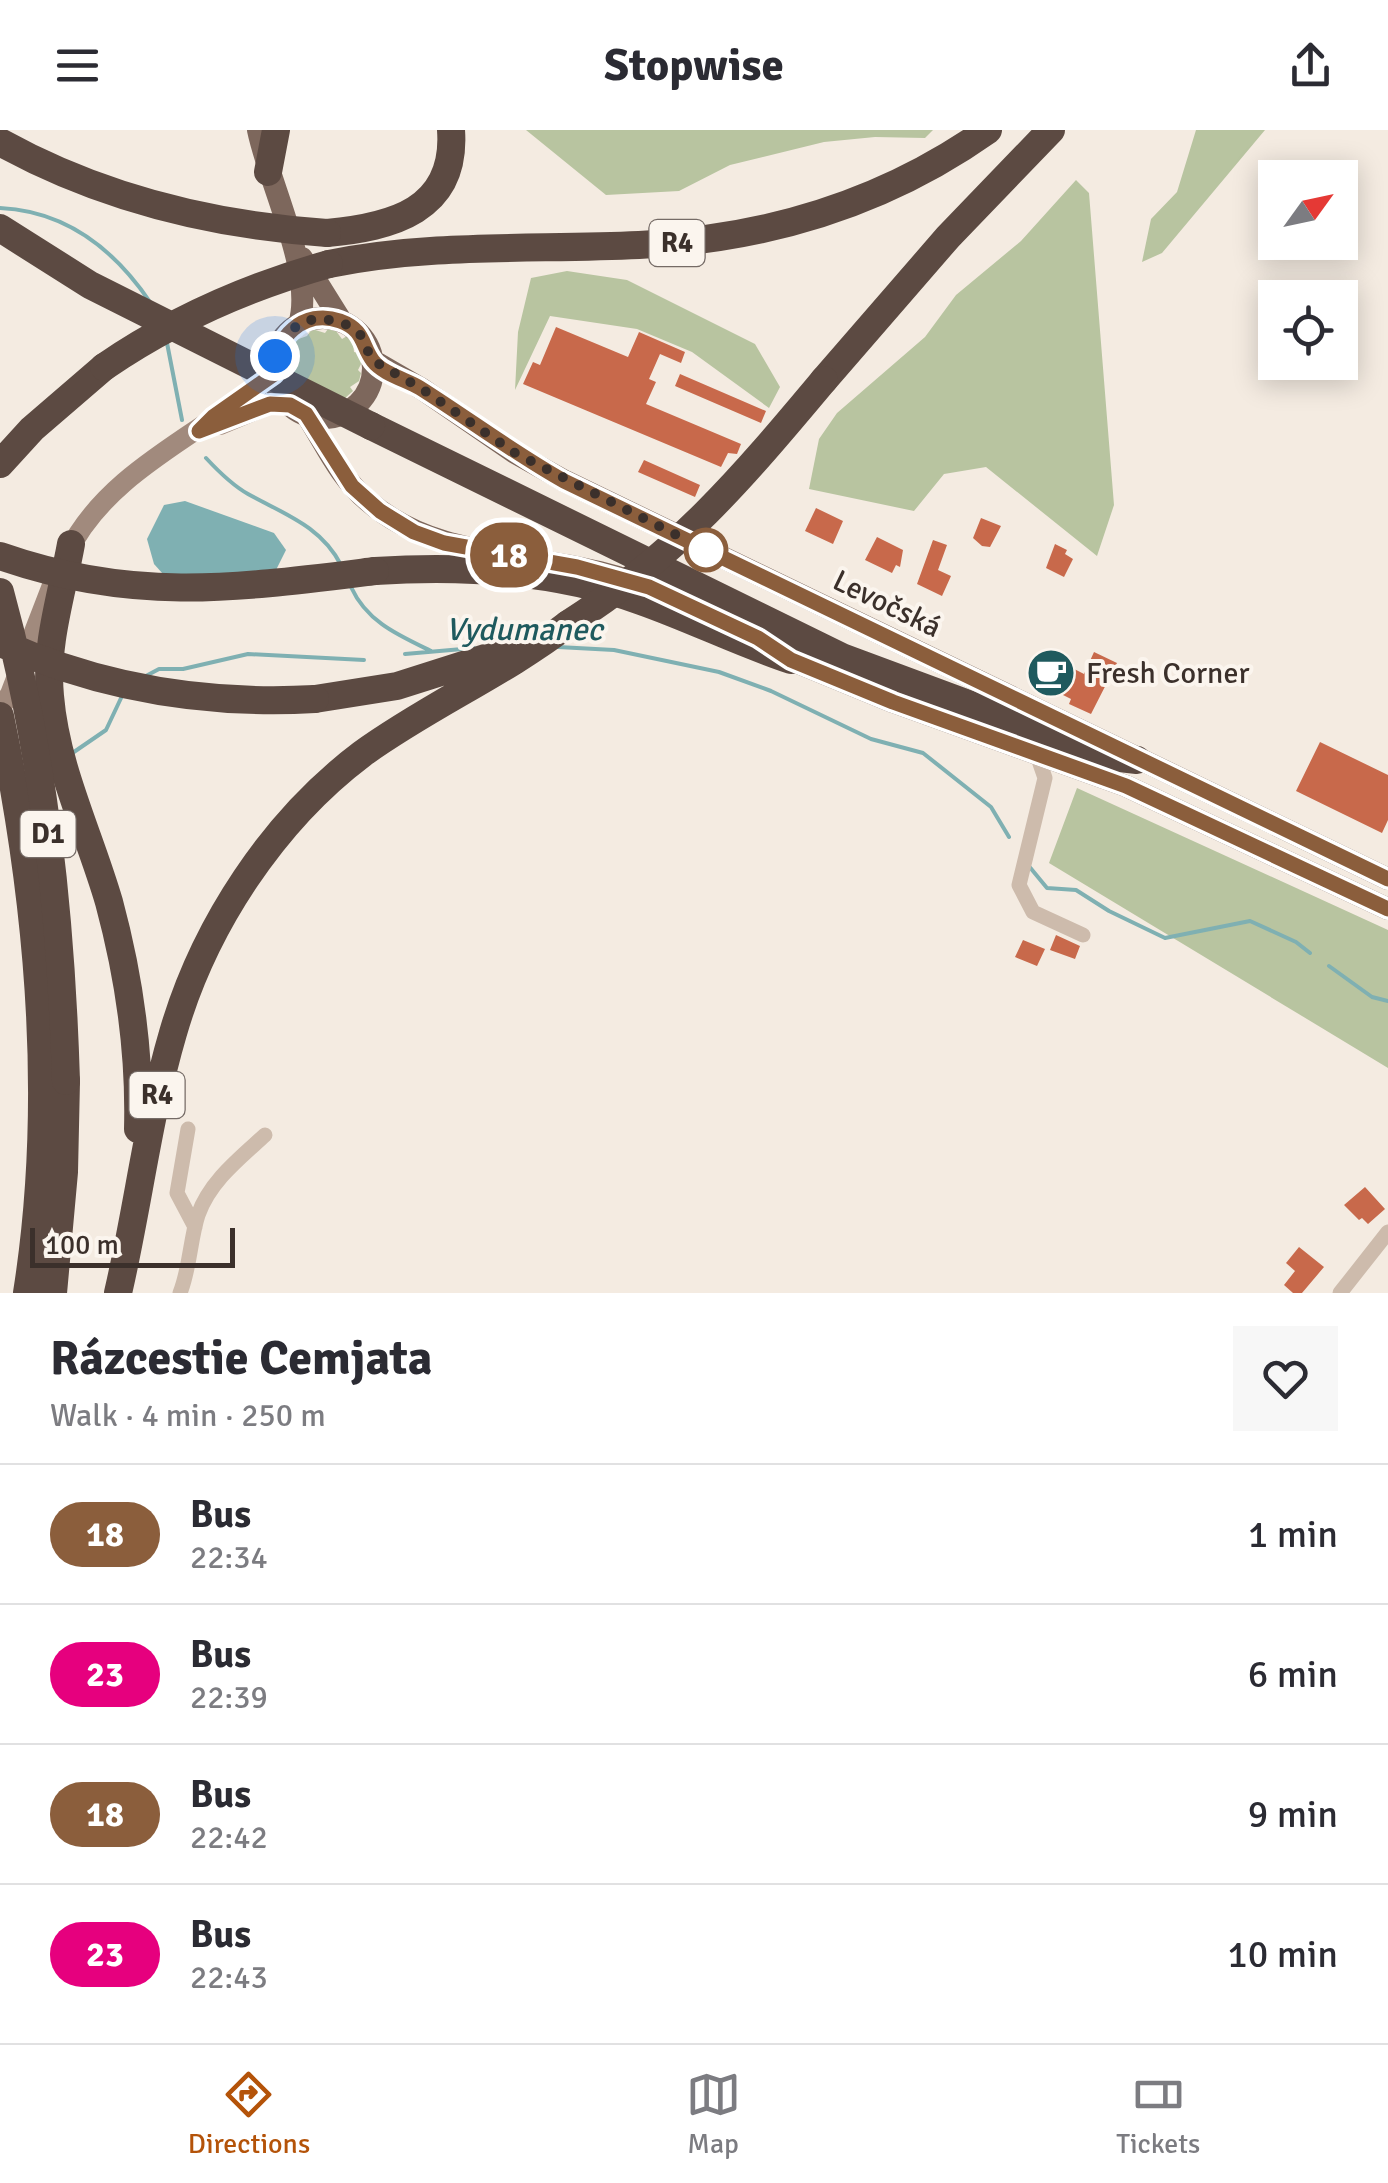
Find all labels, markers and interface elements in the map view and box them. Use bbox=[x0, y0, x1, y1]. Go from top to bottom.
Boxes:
icon: menu bbox=[50, 38, 105, 93]
text: Stopwise bbox=[604, 38, 784, 93]
icon: share bbox=[1283, 38, 1338, 93]
north arrow bbox=[1258, 160, 1358, 260]
map controls bbox=[1258, 160, 1358, 380]
road number: R4 bbox=[650, 220, 704, 266]
button: locate bbox=[1258, 280, 1358, 380]
your location bbox=[250, 331, 300, 381]
line badge: 18 bbox=[464, 522, 554, 588]
unlabelled marker bbox=[685, 529, 727, 571]
text: 18 bbox=[490, 534, 528, 577]
street label: Levočská bbox=[827, 562, 947, 646]
water label: Vydumanec bbox=[445, 610, 605, 649]
cafe icon: Fresh Corner bbox=[1025, 647, 1077, 699]
place label: Fresh Corner bbox=[1086, 655, 1249, 692]
road number: D1 bbox=[20, 811, 76, 857]
road number: R4 bbox=[130, 1072, 184, 1118]
scale bar bbox=[30, 1223, 235, 1268]
text: 100 m bbox=[45, 1228, 119, 1262]
button: heart bbox=[1233, 1326, 1338, 1431]
text: Rázcestie Cemjata bbox=[50, 1329, 432, 1388]
text: Walk · 4 min · 250 m bbox=[50, 1396, 326, 1435]
text: Bus bbox=[190, 1491, 251, 1538]
text: 1 min bbox=[1248, 1511, 1338, 1558]
text: 18 bbox=[86, 1513, 124, 1556]
text: 22:34 bbox=[190, 1538, 268, 1577]
text: Bus bbox=[190, 1631, 251, 1678]
text: 6 min bbox=[1248, 1651, 1338, 1698]
text: 23 bbox=[86, 1653, 124, 1696]
text: 22:39 bbox=[190, 1678, 268, 1717]
text: Bus bbox=[190, 1771, 251, 1818]
text: 9 min bbox=[1248, 1791, 1338, 1838]
text: 18 bbox=[86, 1793, 124, 1836]
text: 22:42 bbox=[190, 1818, 268, 1857]
text: Bus bbox=[190, 1911, 251, 1958]
text: 10 min bbox=[1227, 1931, 1338, 1978]
text: 23 bbox=[86, 1933, 124, 1976]
text: 22:43 bbox=[190, 1958, 268, 1997]
tab: Directions bbox=[188, 2067, 310, 2161]
tab: Map bbox=[686, 2067, 741, 2161]
tab: Tickets bbox=[1116, 2067, 1200, 2161]

